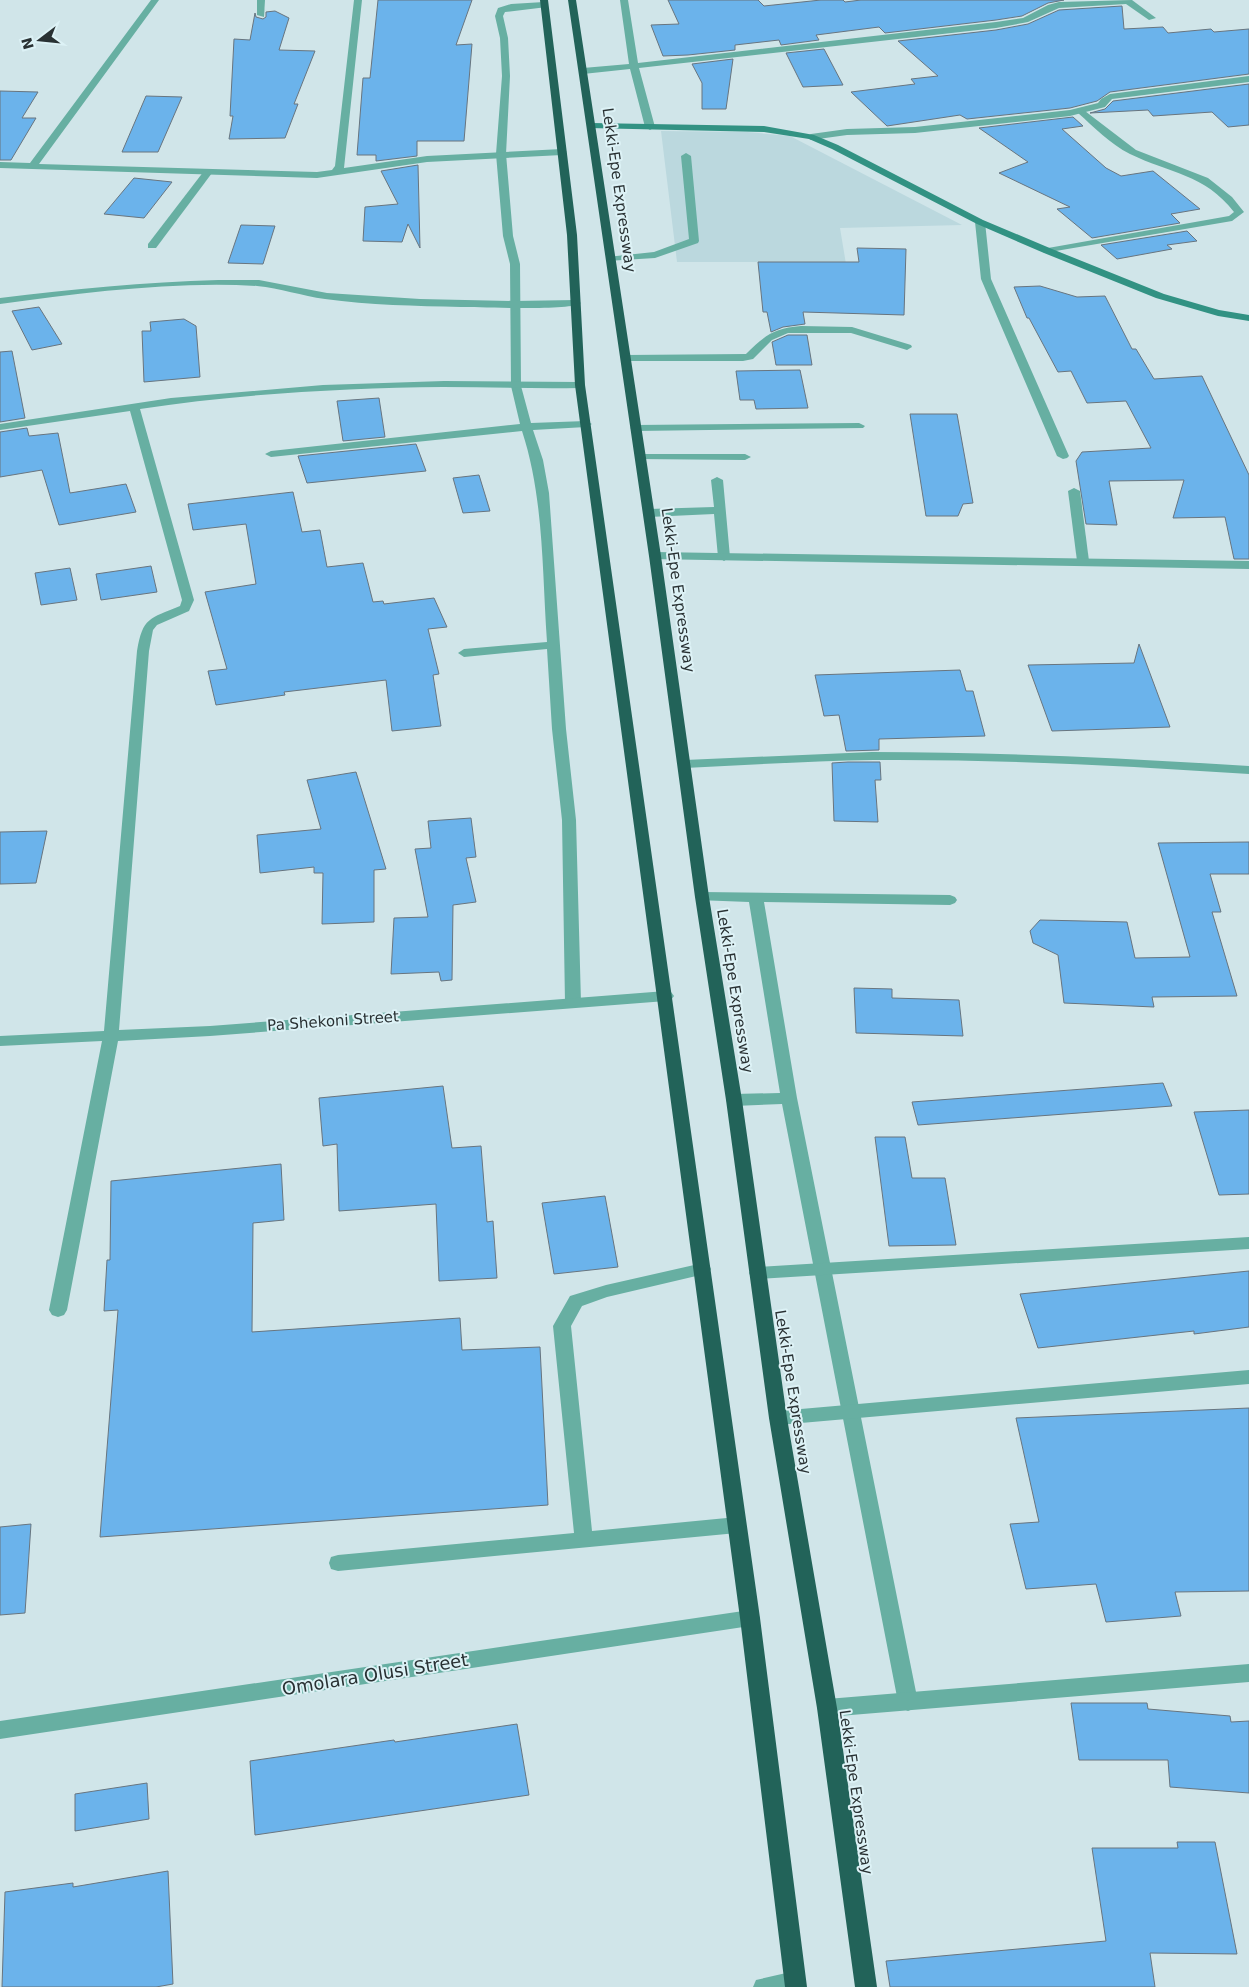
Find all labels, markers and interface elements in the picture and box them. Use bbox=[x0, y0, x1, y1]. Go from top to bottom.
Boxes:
north arrow bbox=[15, 15, 65, 65]
text: N bbox=[18, 36, 37, 51]
street label: Lekki-Epe Expressway bbox=[599, 106, 639, 274]
street label: Lekki-Epe Expressway bbox=[658, 506, 698, 674]
street label: Lekki-Epe Expressway bbox=[713, 908, 757, 1075]
street label: Pa Shekoni Street bbox=[267, 1007, 400, 1035]
street label: Lekki-Epe Expressway bbox=[771, 1309, 815, 1476]
street label: Omolara Olusi Street bbox=[280, 1649, 470, 1699]
street label: Lekki-Epe Expressway bbox=[836, 1708, 876, 1876]

